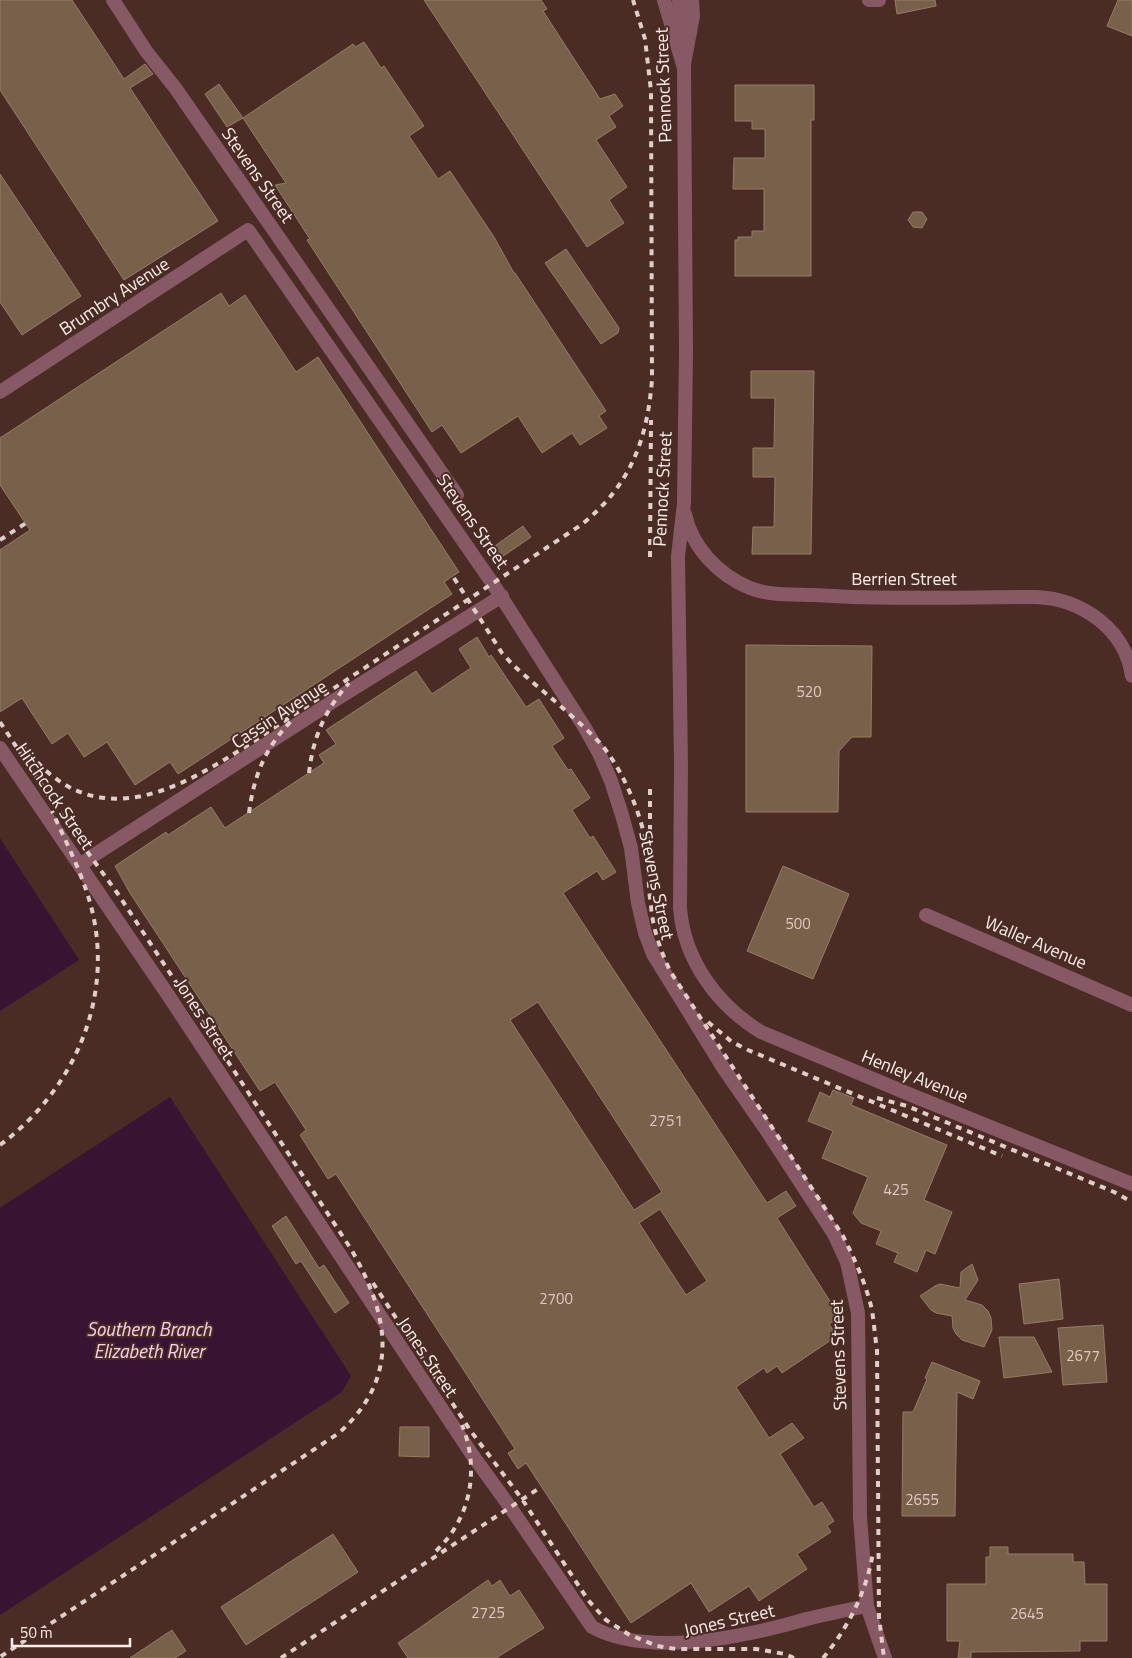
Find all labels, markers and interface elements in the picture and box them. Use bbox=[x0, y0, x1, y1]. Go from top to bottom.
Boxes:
street label: Pennock Street bbox=[647, 26, 679, 143]
street label: Stevens Street bbox=[215, 122, 301, 229]
street label: Brumbry Avenue bbox=[54, 250, 174, 342]
street label: Pennock Street bbox=[645, 430, 679, 547]
street label: Stevens Street bbox=[430, 468, 516, 575]
street label: Berrien Street bbox=[851, 565, 958, 592]
street label: Cassin Avenue bbox=[226, 673, 332, 755]
house number: 520 bbox=[796, 680, 822, 703]
street label: Hitchcock Street bbox=[9, 737, 101, 856]
street label: Stevens Street bbox=[632, 828, 682, 943]
street label: Waller Avenue bbox=[981, 908, 1091, 976]
house number: 500 bbox=[785, 912, 811, 935]
street label: Jones Street bbox=[169, 973, 242, 1066]
street label: Henley Avenue bbox=[858, 1042, 972, 1110]
house number: 2751 bbox=[649, 1109, 683, 1132]
house number: 425 bbox=[883, 1178, 909, 1201]
house number: 2700 bbox=[539, 1287, 573, 1310]
street label: Stevens Street bbox=[823, 1298, 853, 1411]
street label: Jones Street bbox=[391, 1311, 465, 1403]
water label: Southern Branch Elizabeth River bbox=[86, 1314, 212, 1365]
house number: 2677 bbox=[1066, 1344, 1100, 1367]
house number: 2655 bbox=[905, 1488, 939, 1511]
street label: Jones Street bbox=[681, 1596, 778, 1644]
house number: 2725 bbox=[471, 1601, 505, 1624]
house number: 2645 bbox=[1010, 1602, 1044, 1625]
scale bar bbox=[12, 1616, 130, 1648]
text: 50 m bbox=[20, 1621, 53, 1644]

